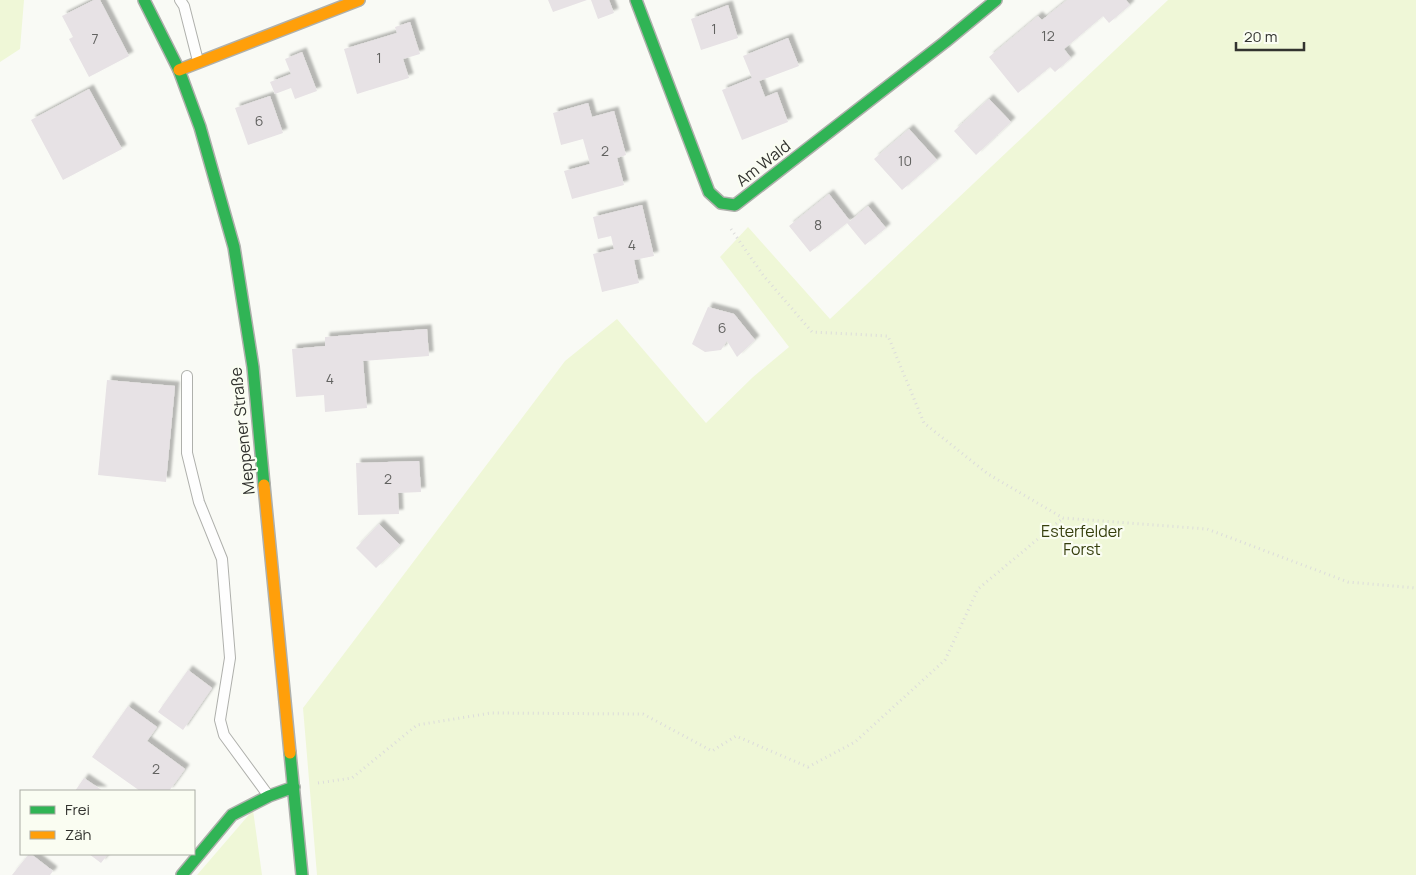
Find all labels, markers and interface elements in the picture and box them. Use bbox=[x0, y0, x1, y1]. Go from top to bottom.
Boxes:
house number: 1 bbox=[711, 19, 717, 38]
scale bar bbox=[1236, 20, 1304, 52]
house number: 12 bbox=[1041, 26, 1055, 45]
text: 20 m bbox=[1244, 26, 1277, 47]
house number: 7 bbox=[91, 29, 99, 48]
house number: 1 bbox=[376, 48, 382, 67]
house number: 6 bbox=[255, 111, 263, 130]
street label: Am Wald bbox=[731, 135, 795, 191]
house number: 2 bbox=[601, 141, 609, 160]
house number: 10 bbox=[898, 151, 912, 170]
house number: 8 bbox=[814, 215, 822, 234]
house number: 4 bbox=[628, 235, 636, 254]
house number: 6 bbox=[718, 318, 726, 337]
street label: Meppener Straße bbox=[224, 366, 260, 496]
house number: 4 bbox=[326, 369, 334, 388]
house number: 2 bbox=[384, 469, 392, 488]
park label: Esterfelder Forst bbox=[1041, 520, 1123, 560]
house number: 2 bbox=[152, 759, 160, 778]
legend bbox=[20, 790, 195, 855]
text: Frei bbox=[65, 799, 90, 820]
text: Zäh bbox=[65, 824, 92, 845]

